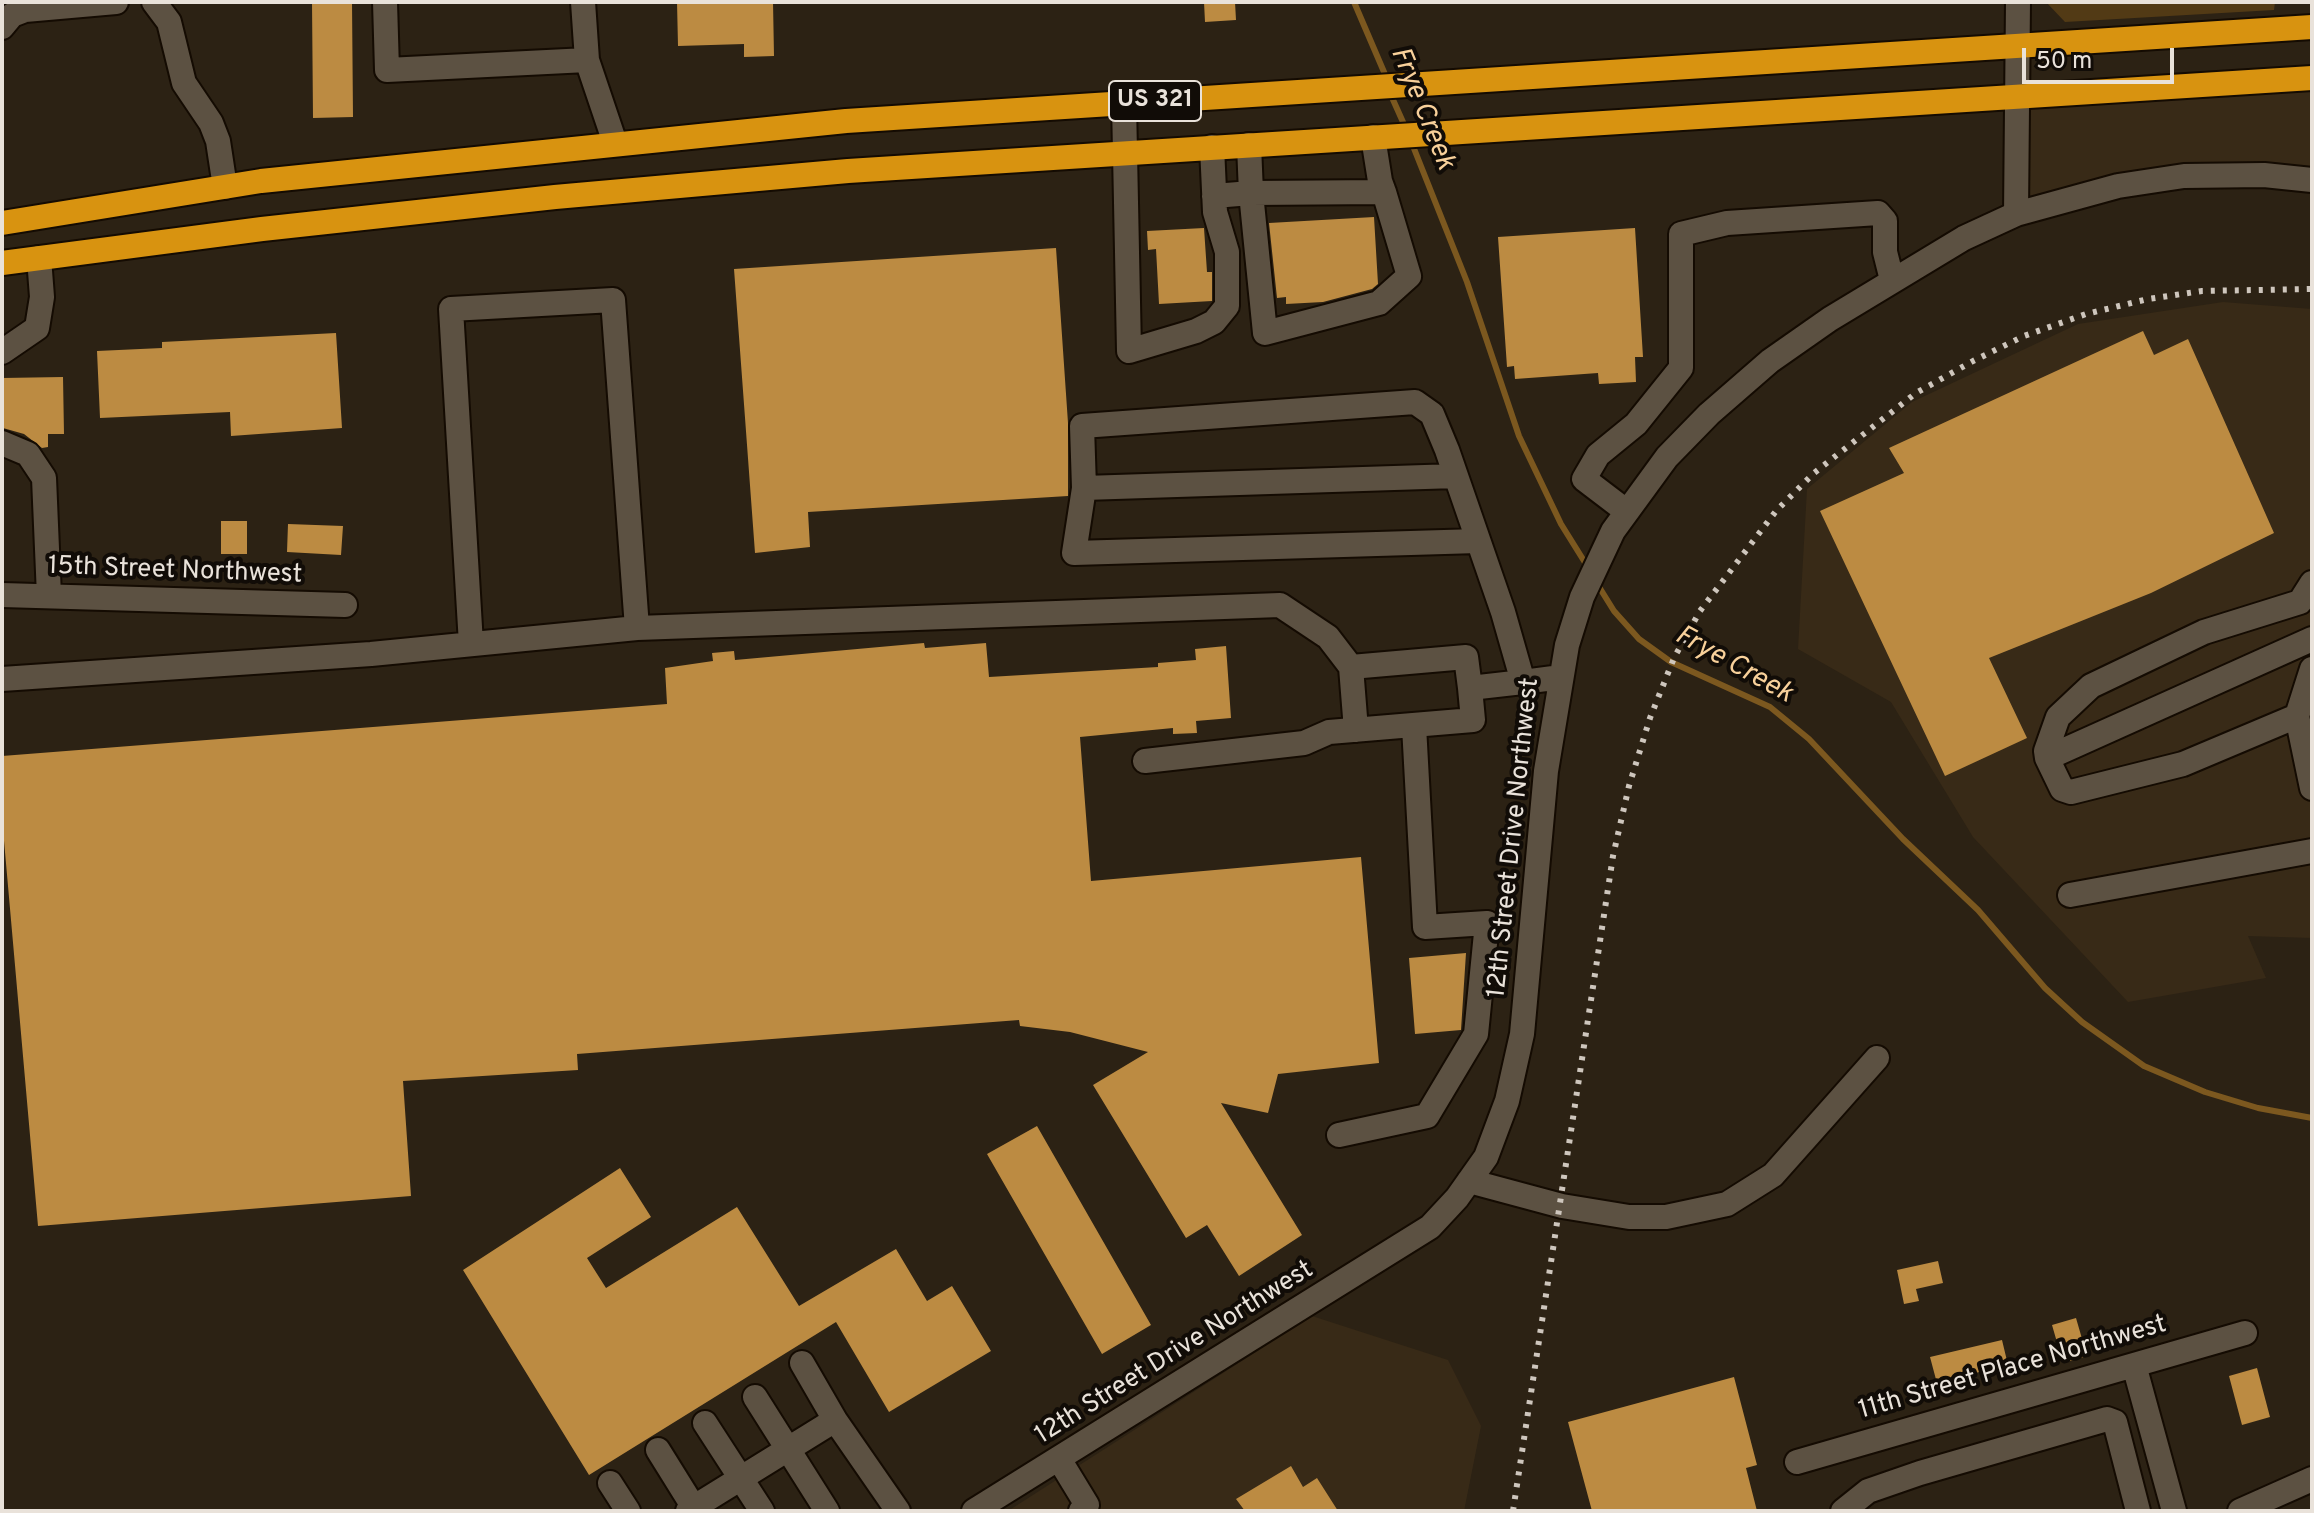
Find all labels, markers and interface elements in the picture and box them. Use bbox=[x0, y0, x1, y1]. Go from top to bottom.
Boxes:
scale bar bbox=[2026, 32, 2178, 82]
water label: Frye Creek bbox=[1381, 43, 1461, 175]
text: 50 m bbox=[2036, 47, 2092, 77]
road number: US 321 bbox=[1109, 81, 1201, 121]
street label: 15th Street Northwest bbox=[47, 552, 303, 592]
water label: Frye Creek bbox=[1668, 620, 1798, 712]
street label: 12th Street Drive Northwest bbox=[1483, 676, 1547, 1000]
street label: 12th Street Drive Northwest bbox=[1030, 1255, 1320, 1453]
street label: 11th Street Place Northwest bbox=[1856, 1310, 2170, 1428]

